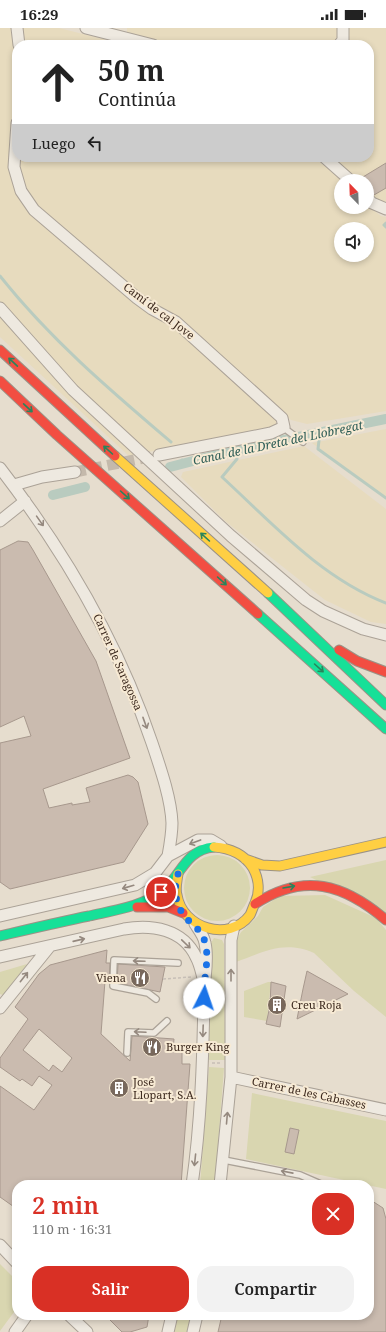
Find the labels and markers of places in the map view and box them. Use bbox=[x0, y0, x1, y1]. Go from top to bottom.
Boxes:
pin bbox=[144, 875, 178, 909]
restaurant icon: Viena bbox=[129, 967, 151, 989]
place label: Viena bbox=[96, 970, 126, 985]
building icon: Creu Roja bbox=[266, 994, 288, 1016]
place label: Creu Roja bbox=[291, 997, 342, 1012]
restaurant icon: Burger King bbox=[141, 1036, 163, 1058]
place label: Burger King bbox=[166, 1039, 230, 1054]
place label: José Llopart, S.A. bbox=[132, 1074, 197, 1102]
building icon: José Llopart, S.A. bbox=[108, 1077, 130, 1099]

